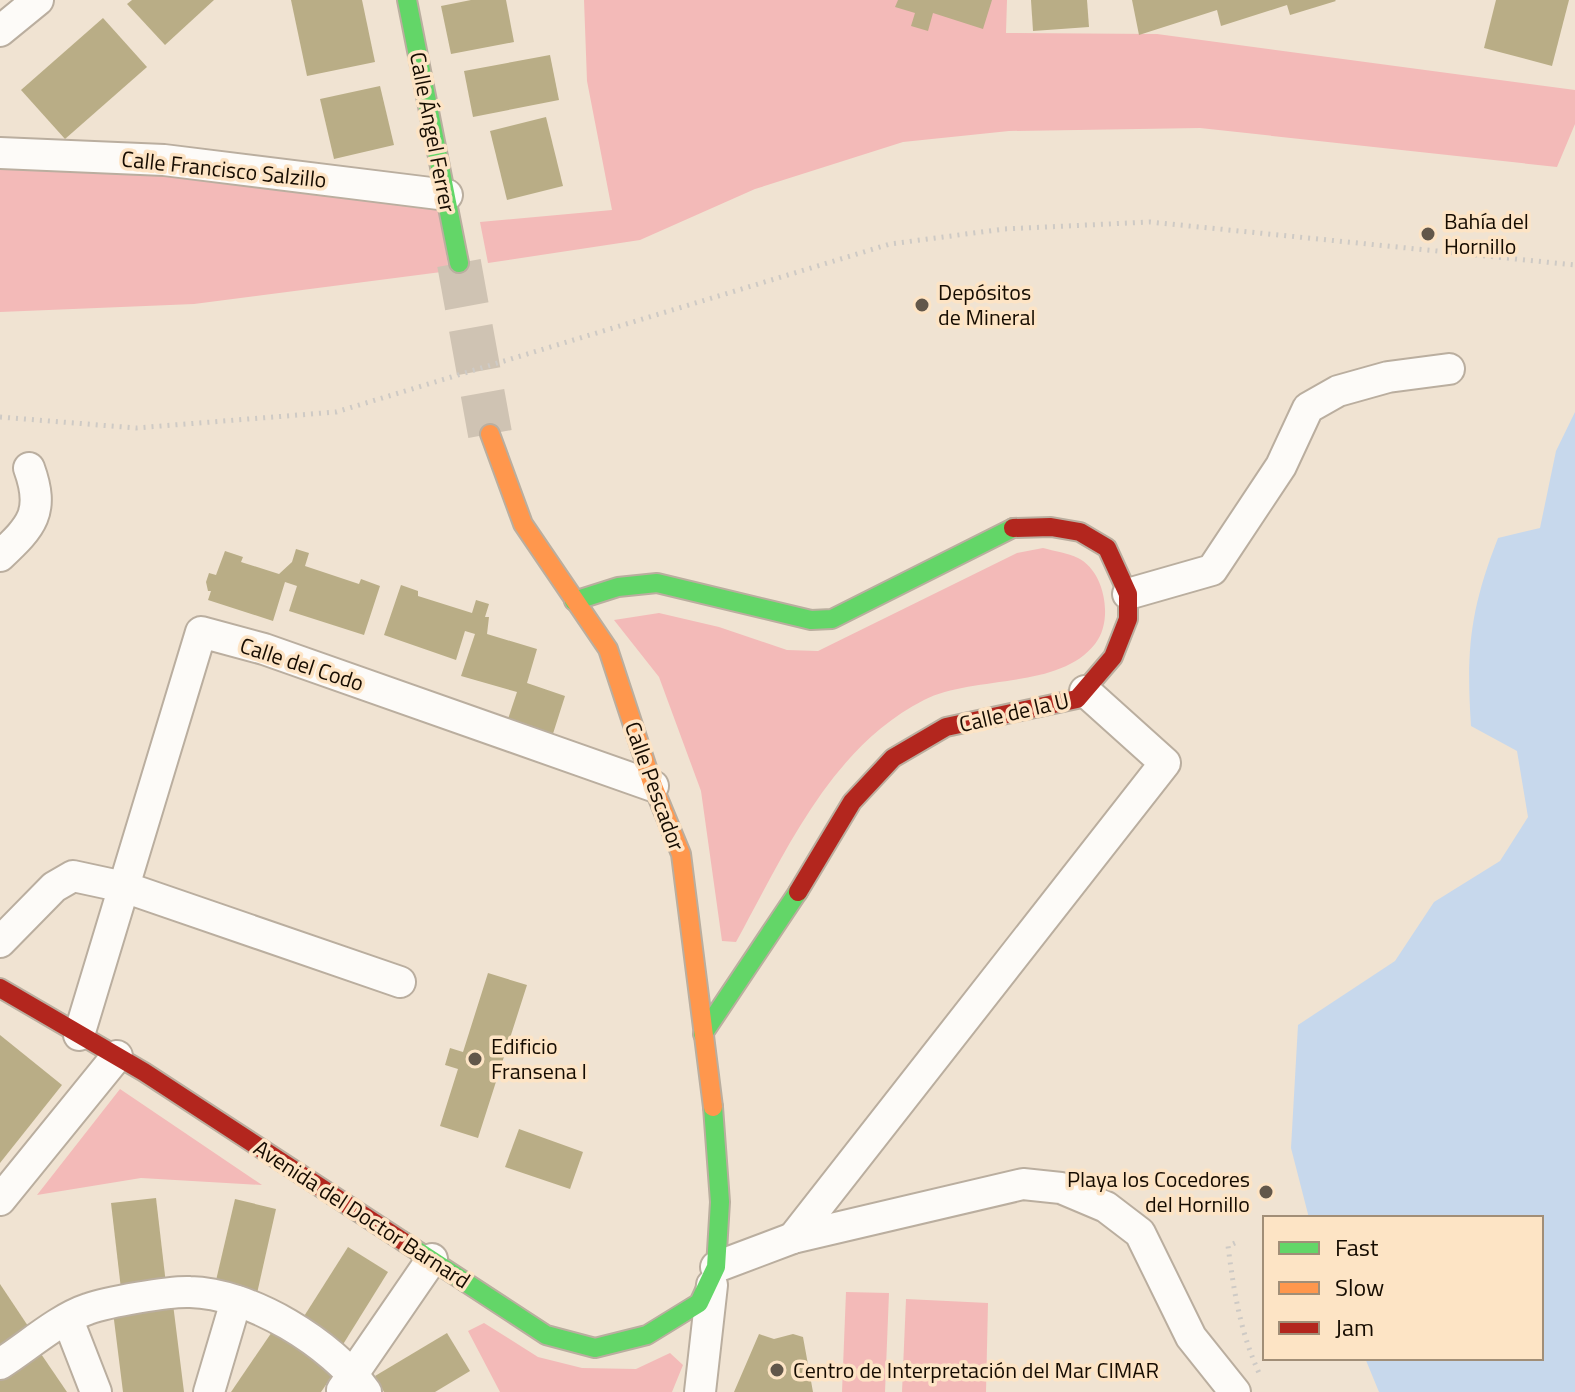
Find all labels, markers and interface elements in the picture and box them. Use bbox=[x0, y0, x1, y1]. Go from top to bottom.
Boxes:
street label: Calle Ángel Ferrer bbox=[401, 49, 465, 215]
street label: Calle Francisco Salzillo bbox=[120, 141, 328, 197]
place label: Bahía del Hornillo bbox=[1444, 204, 1529, 263]
marker: Bahía del Hornillo bbox=[1419, 225, 1437, 243]
place label: Depósitos de Mineral bbox=[938, 275, 1036, 334]
marker: Depósitos de Mineral bbox=[913, 296, 931, 314]
street label: Calle del Codo bbox=[236, 628, 368, 700]
street label: Calle de la U bbox=[956, 683, 1072, 741]
street label: Calle Pescador bbox=[616, 717, 694, 856]
place label: Edificio Fransena I bbox=[491, 1029, 587, 1088]
marker: Edificio Fransena I bbox=[466, 1050, 484, 1068]
street label: Avenida del Doctor Barnard bbox=[247, 1131, 477, 1297]
place label: Playa los Cocedores del Hornillo bbox=[1067, 1162, 1250, 1221]
marker: Playa los Cocedores del Hornillo bbox=[1257, 1183, 1275, 1201]
legend bbox=[1263, 1216, 1543, 1360]
text: Fast bbox=[1335, 1229, 1379, 1265]
text: Slow bbox=[1335, 1269, 1384, 1305]
text: Jam bbox=[1335, 1309, 1374, 1345]
place label: Centro de Interpretación del Mar CIMAR bbox=[793, 1353, 1159, 1387]
marker: Centro de Interpretación del Mar CIMAR bbox=[768, 1361, 786, 1379]

